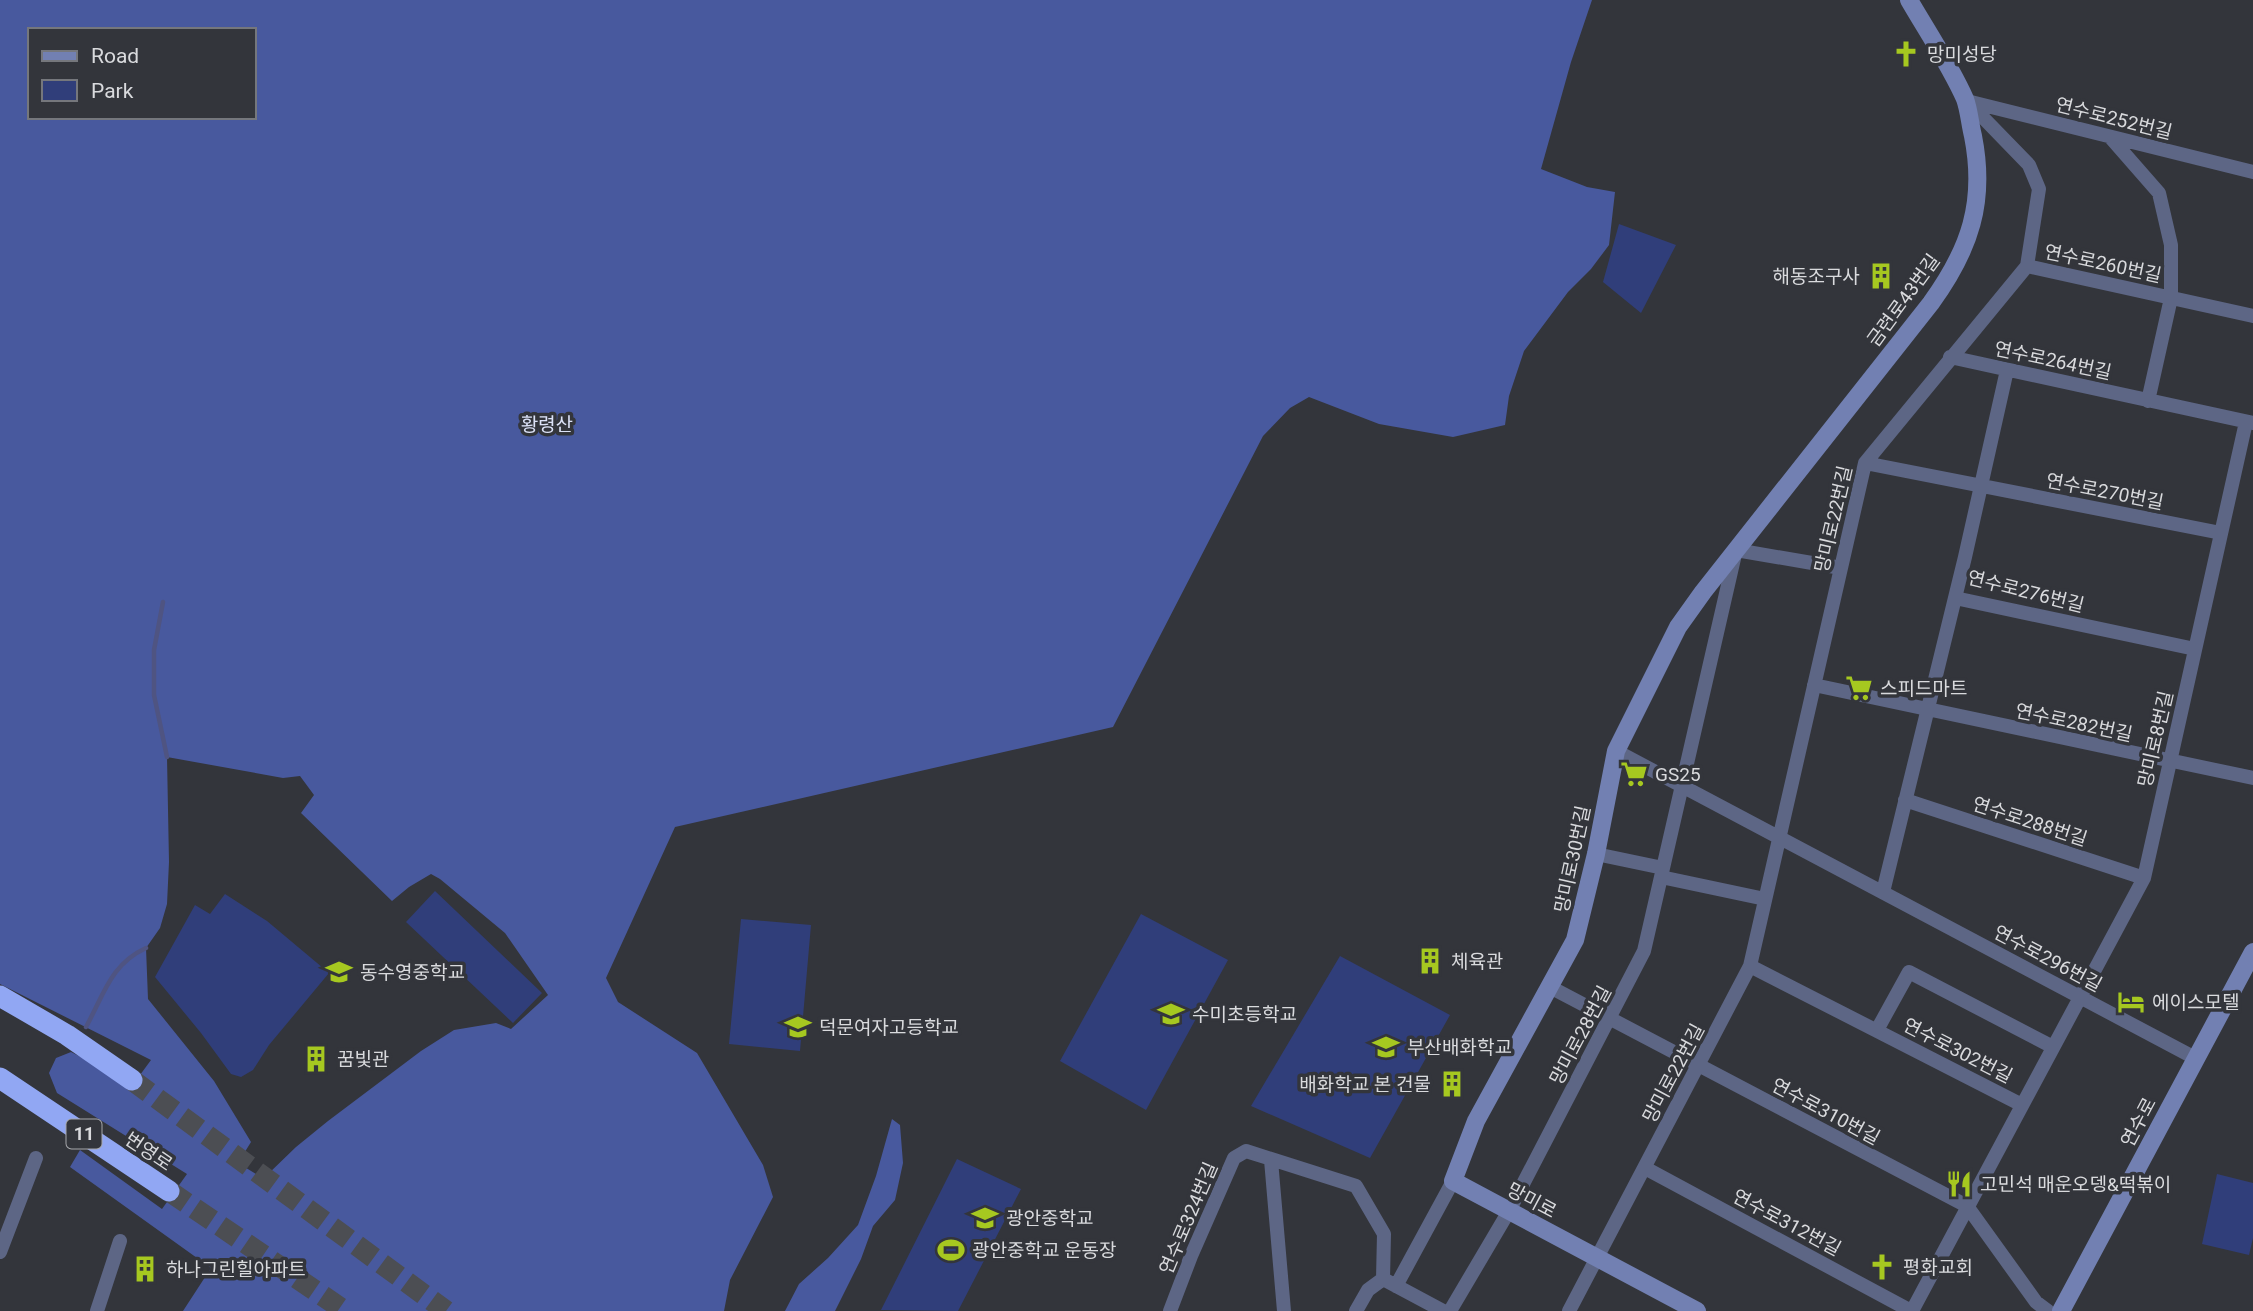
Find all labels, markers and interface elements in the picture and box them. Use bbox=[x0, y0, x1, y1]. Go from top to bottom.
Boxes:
legend bbox=[28, 28, 256, 119]
church icon: 망미성당 bbox=[1891, 39, 1921, 69]
place label: 망미성당 bbox=[1927, 43, 1997, 66]
text: Road bbox=[91, 44, 139, 68]
text: Park bbox=[91, 79, 134, 103]
street label: 연수로252번길 bbox=[2053, 93, 2175, 144]
street label: 연수로260번길 bbox=[2042, 240, 2164, 287]
street label: 금련로43번길 bbox=[1862, 250, 1945, 351]
building icon: 해동조구사 bbox=[1866, 261, 1896, 291]
place label: 해동조구사 bbox=[1773, 265, 1860, 288]
street label: 연수로264번길 bbox=[1992, 337, 2114, 384]
park label: 황령산 bbox=[521, 413, 573, 436]
street label: 망미로22번길 bbox=[1810, 464, 1857, 575]
street label: 연수로270번길 bbox=[2044, 469, 2166, 514]
street label: 연수로276번길 bbox=[1965, 566, 2087, 617]
supermarket icon: 스피드마트 bbox=[1844, 673, 1874, 703]
place label: 스피드마트 bbox=[1880, 677, 1967, 700]
street label: 망미로8번길 bbox=[2133, 689, 2178, 789]
street label: 연수로282번길 bbox=[2013, 699, 2135, 746]
supermarket icon: GS25 bbox=[1619, 759, 1649, 789]
place label: GS25 bbox=[1655, 763, 1701, 786]
street label: 연수로288번길 bbox=[1969, 792, 2090, 851]
street label: 망미로30번길 bbox=[1550, 804, 1595, 915]
street label: 연수로296번길 bbox=[1990, 920, 2106, 997]
building icon: 체육관 bbox=[1415, 946, 1445, 976]
place label: 체육관 bbox=[1451, 950, 1503, 973]
school or university icon: 동수영중학교 bbox=[324, 957, 354, 987]
place label: 동수영중학교 bbox=[360, 961, 465, 984]
street label: 망미로28번길 bbox=[1545, 982, 1616, 1089]
hotel icon: 에이스모텔 bbox=[2116, 987, 2146, 1017]
place label: 에이스모텔 bbox=[2152, 991, 2239, 1014]
school or university icon: 수미초등학교 bbox=[1156, 999, 1186, 1029]
place label: 수미초등학교 bbox=[1192, 1003, 1297, 1026]
school or university icon: 덕문여자고등학교 bbox=[783, 1012, 813, 1042]
street label: 연수로302번길 bbox=[1899, 1013, 2016, 1088]
place label: 덕문여자고등학교 bbox=[819, 1016, 959, 1039]
street label: 망미로22번길 bbox=[1638, 1020, 1709, 1127]
school or university icon: 부산배화학교 bbox=[1371, 1032, 1401, 1062]
place label: 부산배화학교 bbox=[1407, 1036, 1512, 1059]
building icon: 꿈빛관 bbox=[301, 1044, 331, 1074]
place label: 꿈빛관 bbox=[337, 1048, 389, 1071]
building icon: 배화학교 본 건물 bbox=[1437, 1069, 1467, 1099]
place label: 배화학교 본 건물 bbox=[1299, 1073, 1431, 1096]
street label: 연수로310번길 bbox=[1768, 1073, 1884, 1150]
street label: 연수로 bbox=[2116, 1094, 2161, 1151]
road number: 11 bbox=[66, 1120, 102, 1148]
street label: 번영로 bbox=[121, 1127, 177, 1176]
street label: 연수로324번길 bbox=[1155, 1159, 1222, 1278]
restaurant icon: 고민석 매운오뎅&떡볶이 bbox=[1944, 1169, 1974, 1199]
place label: 고민석 매운오뎅&떡볶이 bbox=[1980, 1173, 2171, 1196]
street label: 망미로 bbox=[1503, 1178, 1560, 1223]
street label: 연수로312번길 bbox=[1729, 1184, 1845, 1261]
school or university icon: 광안중학교 bbox=[970, 1203, 1000, 1233]
place label: 광안중학교 bbox=[1006, 1207, 1093, 1230]
sports icon: 광안중학교 운동장 bbox=[936, 1235, 966, 1265]
place label: 광안중학교 운동장 bbox=[972, 1239, 1117, 1262]
church icon: 평화교회 bbox=[1867, 1252, 1897, 1282]
building icon: 하나그린힐아파트 bbox=[130, 1254, 160, 1284]
place label: 평화교회 bbox=[1903, 1256, 1973, 1279]
place label: 하나그린힐아파트 bbox=[166, 1258, 306, 1281]

